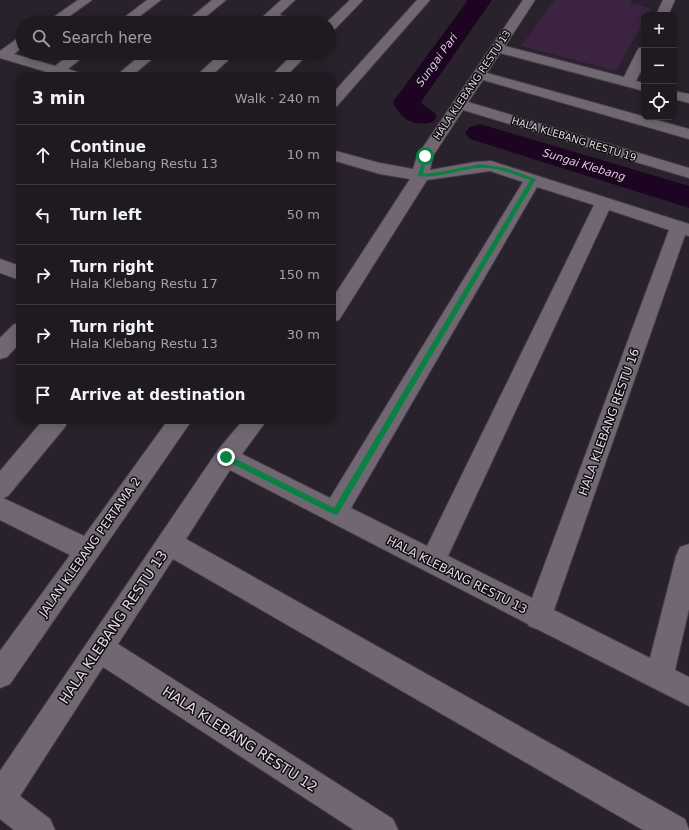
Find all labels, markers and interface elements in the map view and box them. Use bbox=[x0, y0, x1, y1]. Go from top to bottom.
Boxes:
map controls bbox=[641, 12, 677, 120]
button: + bbox=[641, 12, 677, 48]
search box bbox=[16, 16, 336, 60]
icon: search bbox=[30, 27, 52, 49]
street label: HALA KLEBANG RESTU 13 bbox=[431, 28, 513, 142]
text: Search here bbox=[62, 29, 152, 47]
water label: Sungai Pari bbox=[413, 31, 461, 89]
button: − bbox=[641, 48, 677, 84]
button: locate bbox=[641, 84, 677, 120]
text: 3 min bbox=[32, 88, 85, 108]
text: Walk · 240 m bbox=[235, 91, 320, 106]
street label: HALA KLEBANG RESTU 19 bbox=[510, 115, 638, 163]
text: Continue bbox=[70, 138, 146, 156]
icon: ahead bbox=[32, 144, 54, 166]
water label: Sungai Klebang bbox=[541, 146, 627, 184]
text: 10 m bbox=[287, 147, 320, 162]
route start bbox=[416, 147, 434, 165]
text: Hala Klebang Restu 13 bbox=[70, 156, 218, 171]
icon: left bbox=[32, 204, 54, 226]
text: Turn left bbox=[70, 206, 142, 224]
text: 50 m bbox=[287, 207, 320, 222]
text: Turn right bbox=[70, 258, 154, 276]
icon: right bbox=[32, 264, 54, 286]
text: 150 m bbox=[278, 267, 320, 282]
text: Hala Klebang Restu 17 bbox=[70, 276, 218, 291]
text: Turn right bbox=[70, 318, 154, 336]
icon: right bbox=[32, 324, 54, 346]
text: 30 m bbox=[287, 327, 320, 342]
text: Hala Klebang Restu 13 bbox=[70, 336, 218, 351]
street label: HALA KLEBANG RESTU 16 bbox=[576, 346, 642, 498]
icon: arrive bbox=[32, 384, 54, 406]
text: Arrive at destination bbox=[70, 386, 245, 404]
route end bbox=[217, 448, 235, 466]
street label: JALAN KLEBANG PERTAMA 2 bbox=[36, 475, 144, 620]
street label: HALA KLEBANG RESTU 13 bbox=[384, 533, 530, 617]
street label: HALA KLEBANG RESTU 13 bbox=[56, 547, 170, 707]
street label: HALA KLEBANG RESTU 12 bbox=[160, 683, 320, 795]

